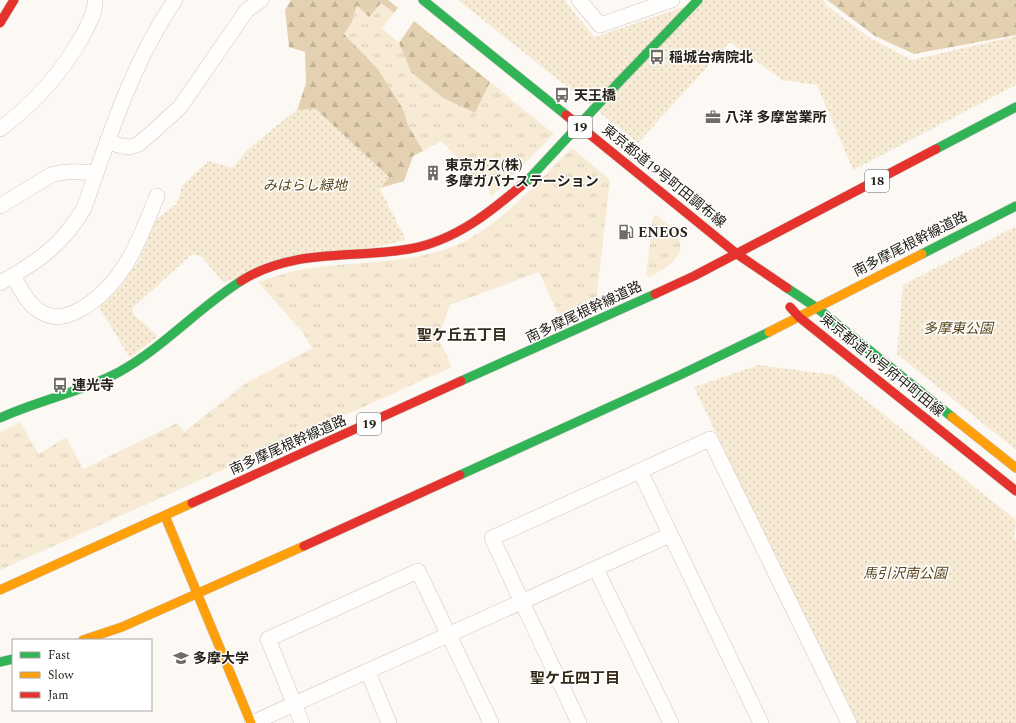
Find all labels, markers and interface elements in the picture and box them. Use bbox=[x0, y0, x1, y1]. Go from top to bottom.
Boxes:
place label: 稲城台病院北 bbox=[669, 47, 753, 68]
bus stop icon: 稲城台病院北 bbox=[648, 48, 666, 66]
place label: 天王橋 bbox=[574, 85, 616, 106]
bus stop icon: 天王橋 bbox=[553, 86, 571, 104]
place label: 八洋 多摩営業所 bbox=[725, 107, 827, 128]
office icon: 八洋 多摩営業所 bbox=[704, 108, 722, 126]
road number: 19 bbox=[568, 116, 592, 138]
street label: 東京都道19号町田調布線 bbox=[598, 119, 730, 233]
place label: 東京ガス(株) 多摩ガバナステーション bbox=[445, 155, 599, 192]
building icon: 東京ガス(株) 多摩ガバナステーション bbox=[424, 164, 442, 182]
road number: 18 bbox=[865, 170, 889, 192]
park label: みはらし緑地 bbox=[263, 175, 349, 196]
street label: 南多摩尾根幹線道路 bbox=[849, 206, 971, 282]
place label: ENEOS bbox=[638, 222, 688, 243]
fuel station icon: ENEOS bbox=[617, 223, 635, 241]
street label: 南多摩尾根幹線道路 bbox=[522, 276, 646, 348]
street label: 東京都道18号府中町田線 bbox=[816, 308, 948, 422]
park label: 多摩東公園 bbox=[923, 318, 995, 339]
district label: 聖ケ丘五丁目 bbox=[417, 324, 507, 347]
place label: 連光寺 bbox=[72, 375, 114, 396]
bus stop icon: 連光寺 bbox=[51, 376, 69, 394]
street label: 南多摩尾根幹線道路 bbox=[226, 410, 350, 480]
road number: 19 bbox=[357, 413, 381, 435]
park label: 馬引沢南公園 bbox=[863, 563, 949, 584]
legend bbox=[12, 639, 152, 711]
text: Fast bbox=[48, 646, 70, 665]
place label: 多摩大学 bbox=[193, 648, 249, 669]
school or university icon: 多摩大学 bbox=[172, 649, 190, 667]
text: Slow bbox=[48, 666, 74, 685]
district label: 聖ケ丘四丁目 bbox=[530, 667, 620, 690]
text: Jam bbox=[48, 686, 69, 705]

